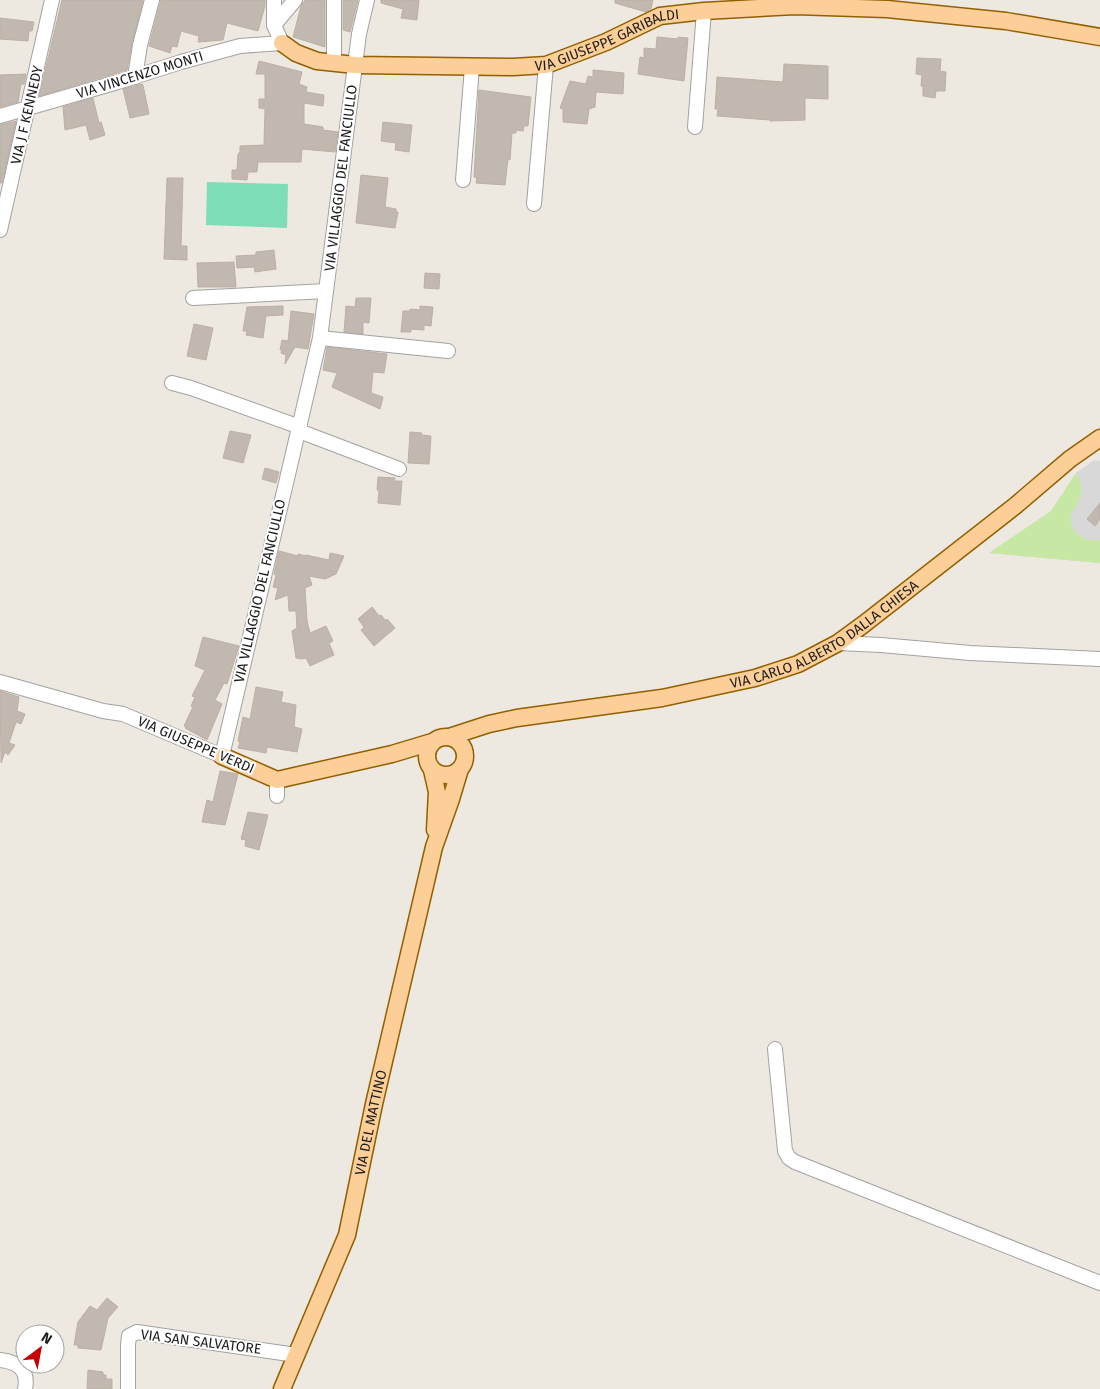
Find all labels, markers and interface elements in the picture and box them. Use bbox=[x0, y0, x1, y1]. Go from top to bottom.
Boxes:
street label: VIA GIUSEPPE GARIBALDI bbox=[534, 5, 680, 74]
street label: VIA VINCENZO MONTI bbox=[75, 48, 205, 102]
street label: VIA J F KENNEDY bbox=[7, 64, 47, 166]
street label: VIA VILLAGGIO DEL FANCIULLO bbox=[321, 84, 361, 272]
street label: VIA VILLAGGIO DEL FANCIULLO bbox=[231, 498, 289, 684]
street label: VIA CARLO ALBERTO DALLA CHIESA bbox=[728, 576, 922, 692]
street label: VIA GIUSEPPE VERDI bbox=[135, 713, 257, 777]
street label: VIA DEL MATTINO bbox=[351, 1068, 390, 1177]
north arrow bbox=[15, 1324, 65, 1374]
street label: VIA SAN SALVATORE bbox=[140, 1326, 262, 1358]
text: N bbox=[38, 1329, 55, 1348]

